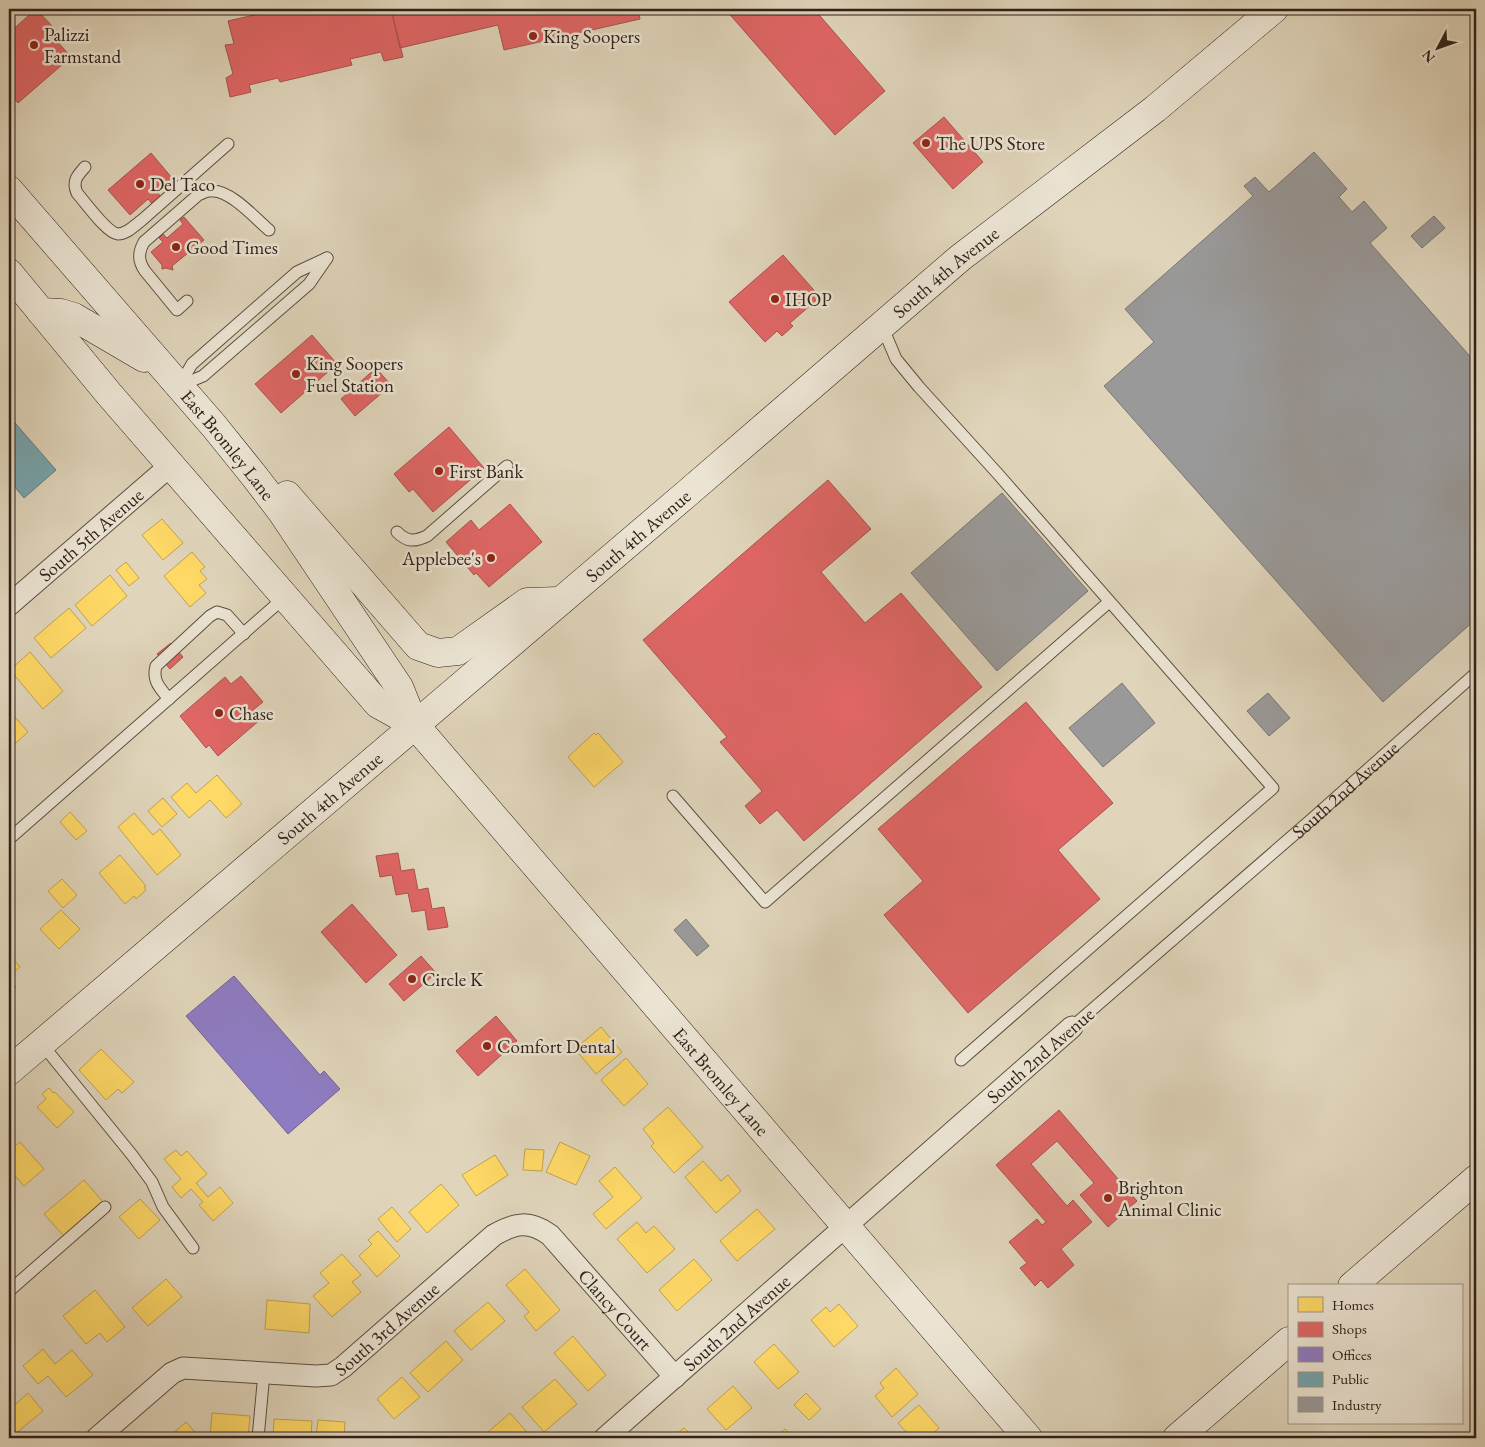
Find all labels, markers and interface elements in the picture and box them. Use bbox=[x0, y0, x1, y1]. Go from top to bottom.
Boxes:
place label: Palizzi Farmstand bbox=[44, 22, 122, 69]
north arrow bbox=[1412, 22, 1462, 72]
place label: King Soopers bbox=[543, 24, 640, 49]
marker: King Soopers bbox=[527, 30, 539, 42]
marker: Palizzi Farmstand bbox=[28, 39, 40, 51]
text: N bbox=[1417, 46, 1439, 67]
place label: The UPS Store bbox=[936, 131, 1045, 156]
marker: The UPS Store bbox=[920, 137, 932, 149]
place label: Del Taco bbox=[150, 172, 215, 197]
marker: Del Taco bbox=[134, 178, 146, 190]
street label: South 4th Avenue bbox=[887, 221, 1004, 324]
place label: Good Times bbox=[186, 235, 278, 260]
marker: Good Times bbox=[170, 241, 182, 253]
place label: IHOP bbox=[785, 287, 832, 312]
marker: IHOP bbox=[769, 293, 781, 305]
place label: King Soopers Fuel Station bbox=[306, 351, 403, 398]
marker: King Soopers Fuel Station bbox=[290, 368, 302, 380]
street label: East Bromley Lane bbox=[175, 385, 280, 505]
place label: First Bank bbox=[449, 459, 524, 484]
marker: First Bank bbox=[433, 465, 445, 477]
street label: South 5th Avenue bbox=[33, 482, 149, 587]
street label: South 4th Avenue bbox=[580, 484, 696, 588]
place label: Applebee's bbox=[401, 546, 481, 571]
marker: Applebee's bbox=[485, 552, 497, 564]
place label: Chase bbox=[229, 701, 273, 726]
marker: Chase bbox=[213, 707, 225, 719]
street label: South 2nd Avenue bbox=[1287, 736, 1404, 844]
street label: South 4th Avenue bbox=[272, 746, 388, 850]
place label: Circle K bbox=[422, 967, 484, 992]
marker: Circle K bbox=[406, 973, 418, 985]
street label: South 2nd Avenue bbox=[981, 1002, 1099, 1109]
street label: East Bromley Lane bbox=[667, 1022, 775, 1141]
place label: Comfort Dental bbox=[497, 1034, 616, 1059]
marker: Comfort Dental bbox=[481, 1040, 493, 1052]
place label: Brighton Animal Clinic bbox=[1117, 1175, 1222, 1222]
marker: Brighton Animal Clinic bbox=[1102, 1192, 1114, 1204]
street label: Clancy Court bbox=[573, 1264, 658, 1356]
street label: South 2nd Avenue bbox=[678, 1269, 796, 1377]
street label: South 3rd Avenue bbox=[330, 1277, 445, 1382]
legend bbox=[1288, 1284, 1462, 1424]
text: Homes bbox=[1332, 1295, 1374, 1314]
text: Shops bbox=[1332, 1319, 1367, 1338]
text: Offices bbox=[1332, 1345, 1372, 1364]
text: Public bbox=[1332, 1369, 1369, 1388]
text: Industry bbox=[1332, 1395, 1382, 1414]

